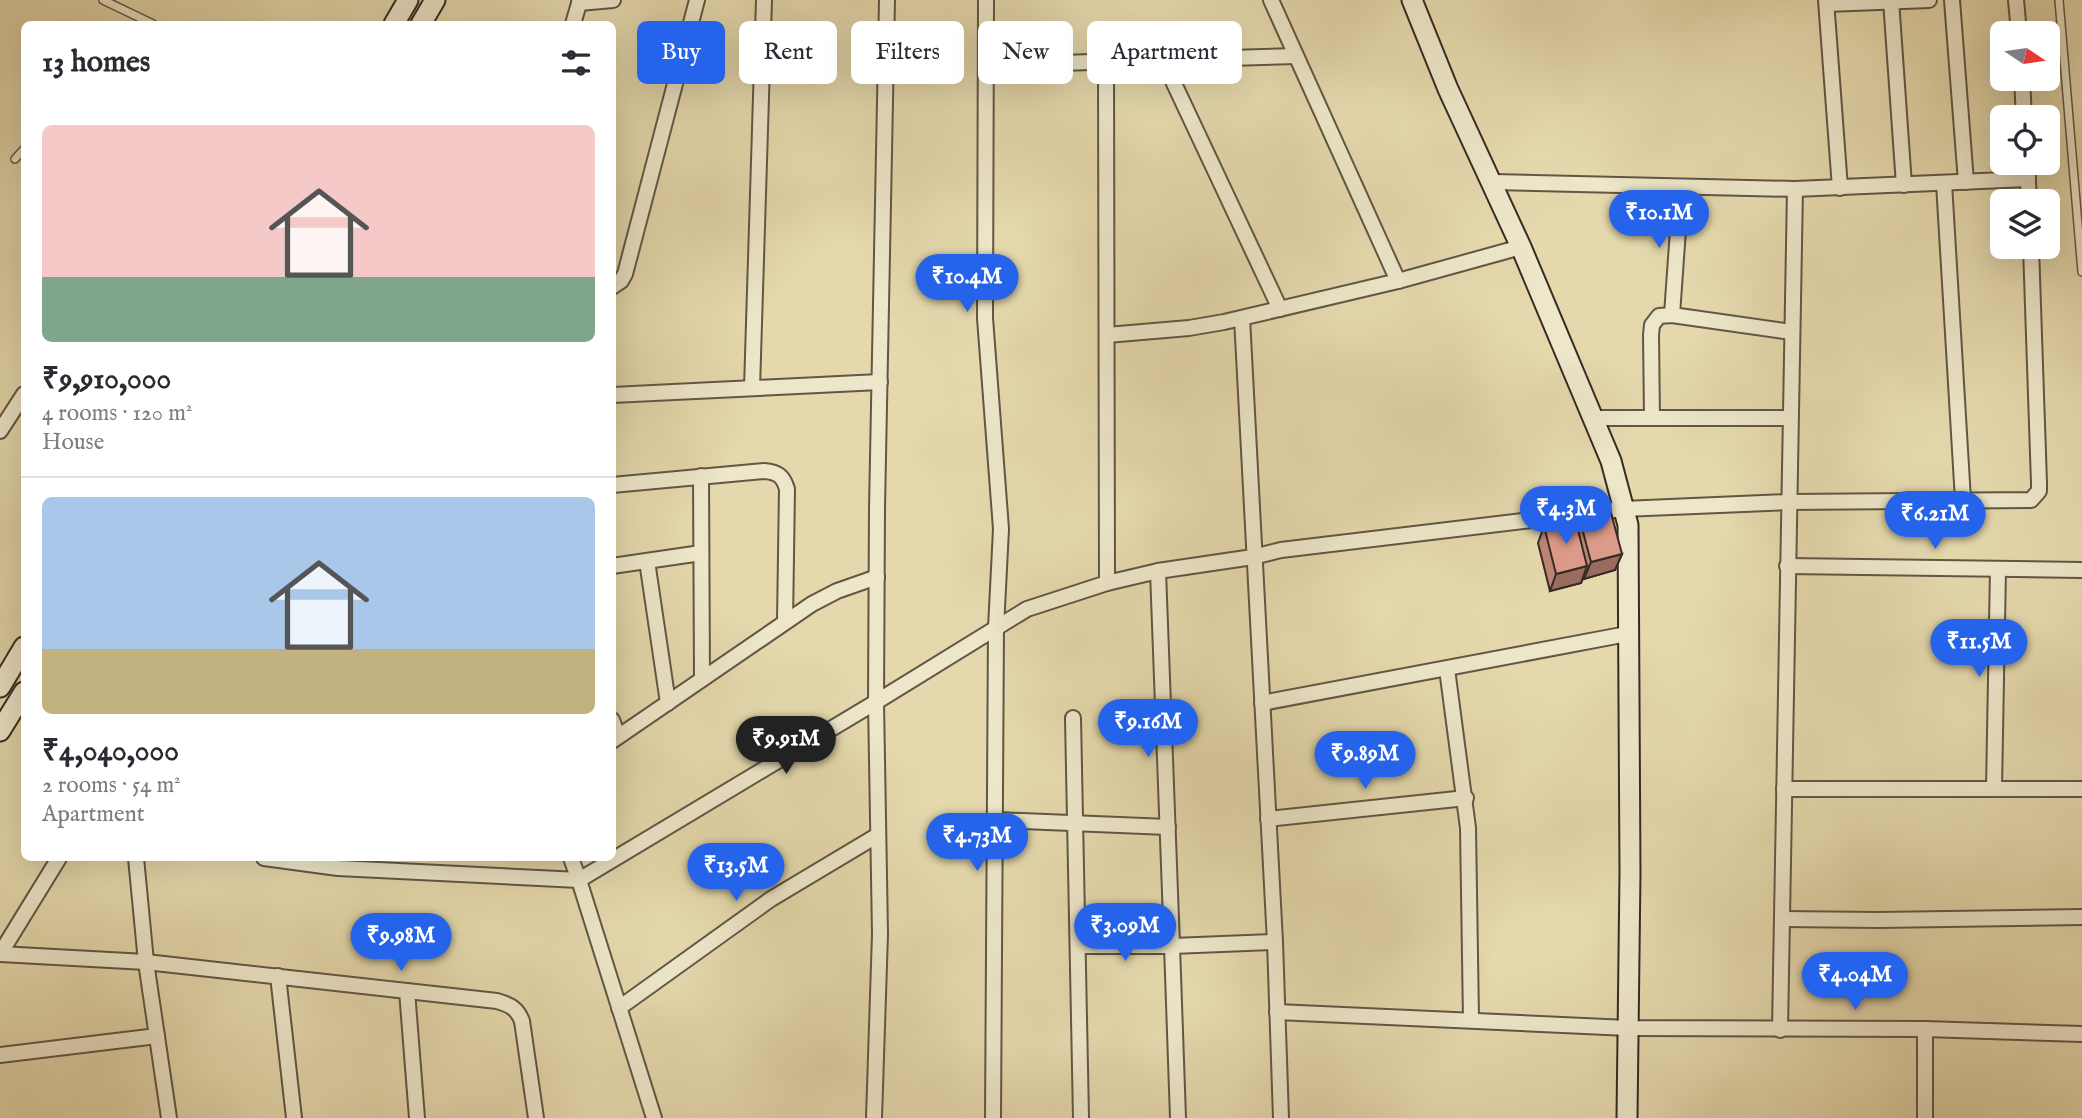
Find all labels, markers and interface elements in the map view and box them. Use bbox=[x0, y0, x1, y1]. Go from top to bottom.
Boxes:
chip: Buy bbox=[637, 21, 725, 84]
chip: Rent bbox=[739, 21, 837, 84]
chip: Filters bbox=[851, 21, 964, 84]
chip: New bbox=[978, 21, 1073, 84]
chip: Apartment bbox=[1087, 21, 1242, 84]
north arrow bbox=[1990, 21, 2060, 91]
map controls bbox=[1990, 21, 2060, 259]
text: 13 homes bbox=[42, 44, 150, 82]
icon: filters bbox=[557, 44, 595, 82]
button: locate bbox=[1990, 105, 2060, 175]
icon: home bbox=[256, 170, 382, 296]
button: layers bbox=[1990, 189, 2060, 259]
pin: ₹10.1M bbox=[1602, 190, 1716, 250]
text: ₹10.1M bbox=[1625, 198, 1693, 227]
pin: ₹10.4M bbox=[910, 254, 1024, 314]
text: ₹10.4M bbox=[932, 262, 1002, 291]
text: ₹9,910,000 bbox=[42, 361, 171, 399]
text: 4 rooms · 120 m² bbox=[42, 399, 192, 428]
text: House bbox=[42, 428, 104, 457]
pin: ₹4.3M bbox=[1517, 486, 1615, 546]
pin: ₹6.21M bbox=[1878, 491, 1992, 551]
text: ₹4.3M bbox=[1536, 494, 1596, 523]
text: ₹6.21M bbox=[1901, 499, 1969, 528]
icon: home bbox=[256, 542, 382, 668]
pin: ₹11.5M bbox=[1922, 620, 2036, 679]
text: ₹11.5M bbox=[1946, 627, 2012, 656]
pin: ₹9.16M bbox=[1091, 700, 1205, 759]
text: ₹9.16M bbox=[1114, 707, 1182, 736]
pin: ₹9.91M bbox=[729, 716, 843, 776]
text: ₹9.91M bbox=[752, 724, 820, 753]
pin: ₹9.89M bbox=[1308, 732, 1422, 791]
text: ₹4,040,000 bbox=[42, 733, 179, 771]
text: ₹9.89M bbox=[1331, 739, 1399, 768]
text: 2 rooms · 54 m² bbox=[42, 771, 181, 800]
text: Apartment bbox=[42, 800, 145, 829]
pin: ₹4.73M bbox=[920, 814, 1034, 873]
text: ₹4.73M bbox=[942, 821, 1012, 850]
pin: ₹13.5M bbox=[679, 844, 793, 903]
text: ₹13.5M bbox=[703, 851, 769, 880]
pin: ₹3.09M bbox=[1068, 904, 1182, 963]
text: ₹3.09M bbox=[1090, 911, 1160, 940]
pin: ₹9.98M bbox=[344, 914, 458, 973]
text: ₹9.98M bbox=[367, 921, 435, 950]
pin: ₹4.04M bbox=[1798, 953, 1912, 1012]
text: ₹4.04M bbox=[1818, 960, 1892, 989]

